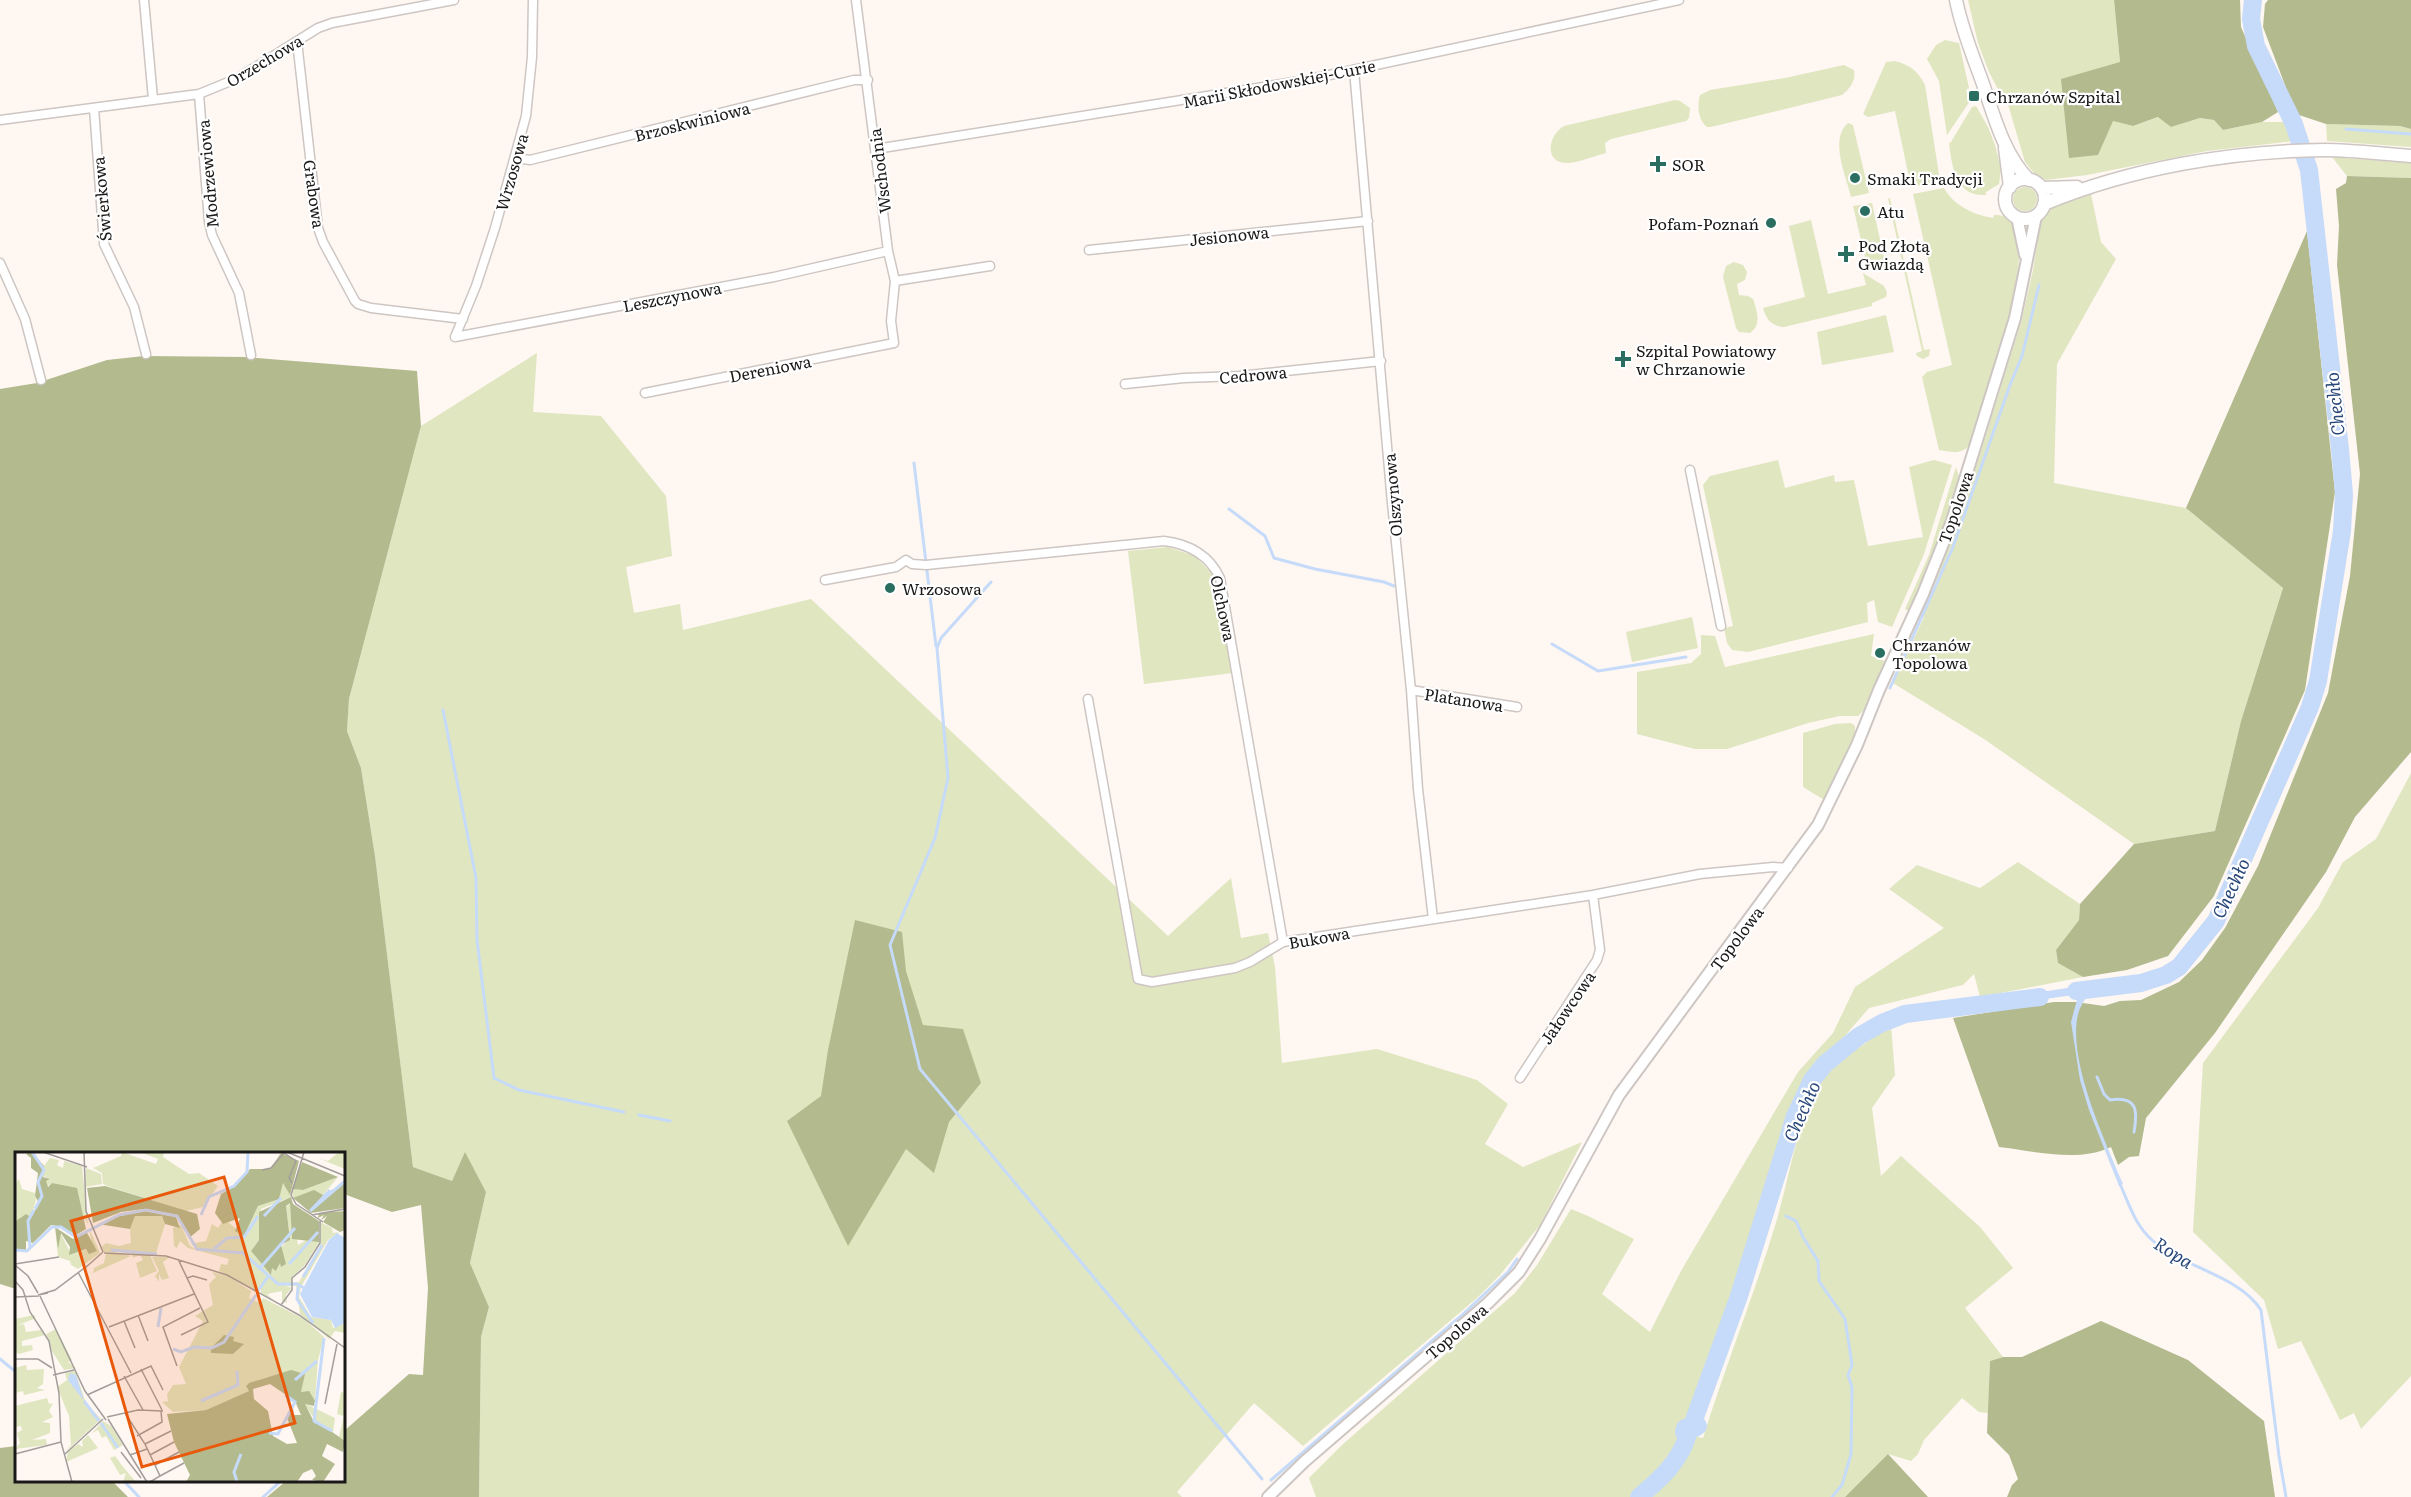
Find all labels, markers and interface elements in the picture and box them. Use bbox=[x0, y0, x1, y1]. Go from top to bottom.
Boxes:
street label: Orzechowa bbox=[221, 27, 307, 92]
street label: Marii Skłodowskiej-Curie bbox=[1181, 53, 1377, 113]
place label: Chrzanów Szpital bbox=[1986, 84, 2120, 108]
marker: Chrzanów Szpital bbox=[1967, 89, 1981, 103]
street label: Brzoskwiniowa bbox=[632, 95, 753, 147]
street label: Modrzewiowa bbox=[190, 118, 224, 229]
street label: Wschodnia bbox=[862, 127, 896, 215]
street label: Wrzosowa bbox=[488, 130, 534, 214]
place label: SOR bbox=[1672, 152, 1706, 176]
street label: Świerkowa bbox=[85, 155, 117, 242]
marker: SOR bbox=[1649, 155, 1667, 173]
street label: Grabowa bbox=[298, 158, 332, 230]
place label: Smaki Tradycji bbox=[1867, 166, 1983, 190]
marker: Smaki Tradycji bbox=[1848, 171, 1862, 185]
place label: Atu bbox=[1877, 199, 1905, 223]
marker: Atu bbox=[1858, 204, 1872, 218]
place label: Pofam-Poznań bbox=[1648, 211, 1759, 235]
marker: Pofam-Poznań bbox=[1764, 216, 1778, 230]
street label: Jesionowa bbox=[1188, 219, 1270, 251]
place label: Pod Złotą Gwiazdą bbox=[1858, 233, 1930, 275]
marker: Pod Złotą Gwiazdą bbox=[1839, 247, 1853, 261]
street label: Leszczynowa bbox=[621, 275, 724, 317]
place label: Szpital Powiatowy w Chrzanowie bbox=[1636, 338, 1777, 380]
street label: Dereniowa bbox=[727, 348, 814, 388]
marker: Szpital Powiatowy w Chrzanowie bbox=[1614, 350, 1632, 368]
street label: Cedrowa bbox=[1218, 359, 1288, 389]
water label: Chechło bbox=[2317, 371, 2351, 437]
street label: Olszynowa bbox=[1376, 452, 1408, 538]
street label: Topolowa bbox=[1931, 467, 1979, 547]
street label: Olchowa bbox=[1205, 573, 1243, 644]
place label: Wrzosowa bbox=[902, 576, 982, 600]
marker: Wrzosowa bbox=[883, 581, 897, 595]
place label: Chrzanów Topolowa bbox=[1892, 632, 1971, 674]
marker: Chrzanów Topolowa bbox=[1873, 646, 1887, 660]
street label: Platanowa bbox=[1423, 681, 1506, 717]
water label: Chechło bbox=[2204, 853, 2256, 923]
street label: Topolowa bbox=[1704, 900, 1769, 975]
street label: Bukowa bbox=[1287, 920, 1352, 954]
street label: Jałowcowa bbox=[1533, 965, 1601, 1049]
water label: Chechło bbox=[1776, 1076, 1826, 1146]
inset map bbox=[15, 1152, 345, 1482]
water label: Ropa bbox=[2149, 1230, 2199, 1275]
street label: Topolowa bbox=[1420, 1297, 1493, 1365]

